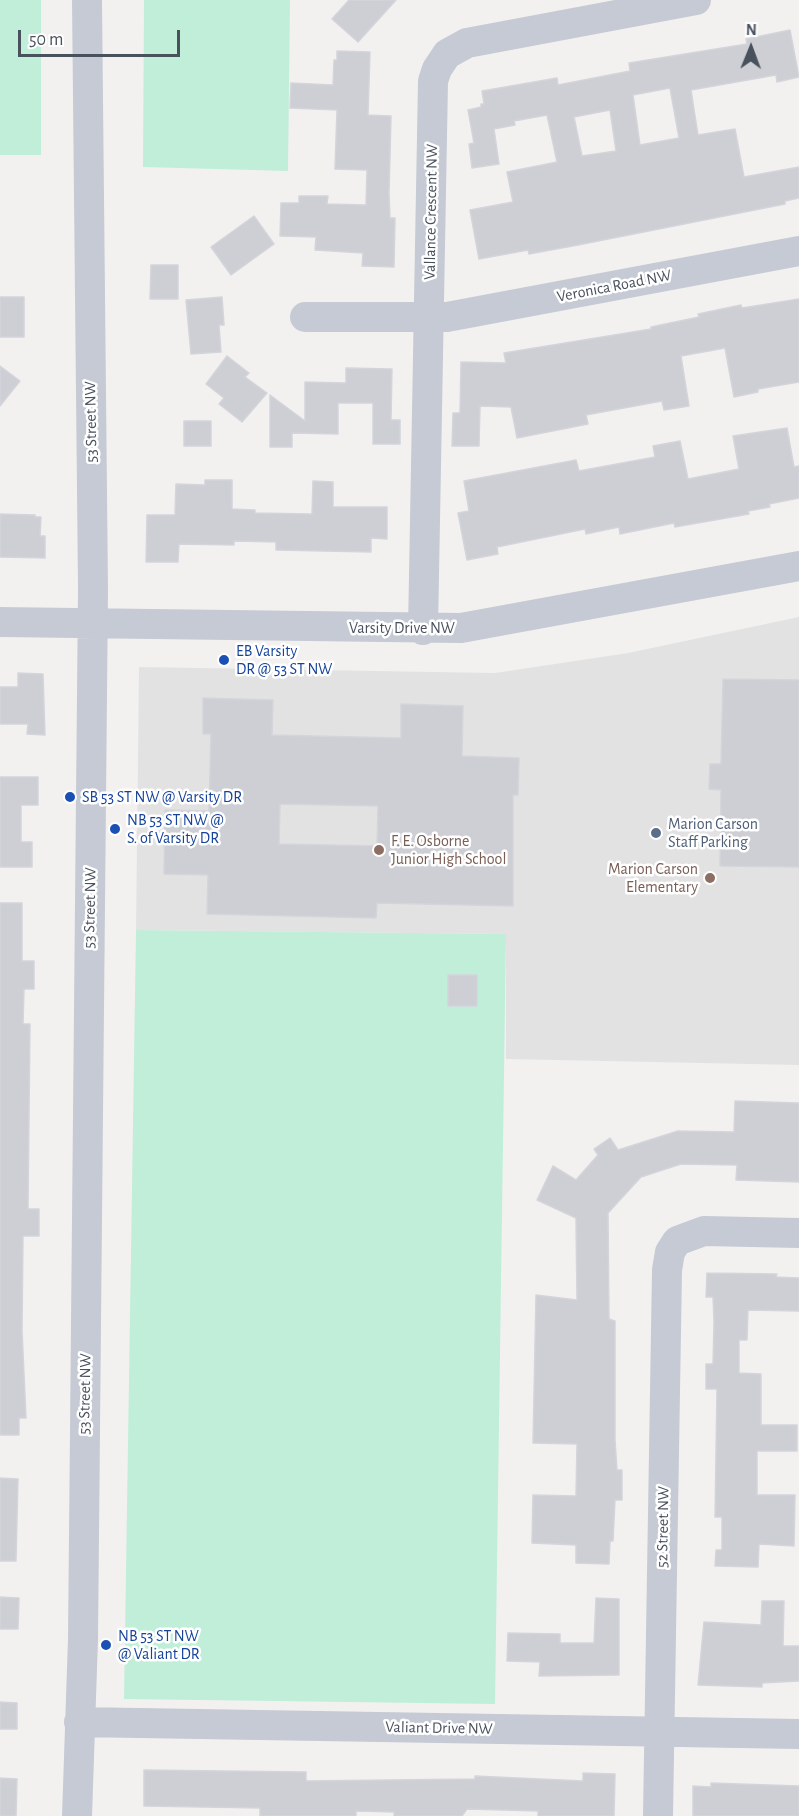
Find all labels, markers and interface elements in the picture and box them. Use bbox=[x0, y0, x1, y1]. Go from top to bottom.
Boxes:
scale bar bbox=[21, 18, 183, 56]
north arrow bbox=[721, 18, 781, 78]
text: N bbox=[746, 22, 757, 38]
text: 50 m bbox=[29, 31, 63, 49]
street label: Vallance Crescent NW bbox=[420, 144, 442, 280]
street label: Veronica Road NW bbox=[555, 265, 673, 307]
street label: 53 Street NW bbox=[81, 381, 101, 463]
street label: Varsity Drive NW bbox=[349, 618, 455, 638]
place label: EB Varsity DR @ 53 ST NW bbox=[236, 641, 332, 679]
marker: EB Varsity DR @ 53 ST NW bbox=[217, 653, 231, 667]
place label: SB 53 ST NW @ Varsity DR bbox=[82, 787, 242, 807]
marker: SB 53 ST NW @ Varsity DR bbox=[63, 790, 77, 804]
place label: NB 53 ST NW @ S. of Varsity DR bbox=[127, 810, 224, 848]
place label: Marion Carson Staff Parking bbox=[668, 814, 758, 852]
marker: NB 53 ST NW @ S. of Varsity DR bbox=[108, 822, 122, 836]
marker: Marion Carson Staff Parking bbox=[649, 826, 663, 840]
place label: F. E. Osborne Junior High School bbox=[391, 831, 506, 869]
marker: F. E. Osborne Junior High School bbox=[372, 843, 386, 857]
place label: Marion Carson Elementary bbox=[608, 859, 698, 897]
street label: 53 Street NW bbox=[80, 867, 100, 949]
marker: Marion Carson Elementary bbox=[703, 871, 717, 885]
street label: 53 Street NW bbox=[75, 1353, 95, 1435]
street label: 52 Street NW bbox=[653, 1486, 673, 1568]
place label: NB 53 ST NW @ Valiant DR bbox=[118, 1626, 200, 1664]
marker: NB 53 ST NW @ Valiant DR bbox=[99, 1638, 113, 1652]
street label: Valiant Drive NW bbox=[385, 1717, 493, 1739]

